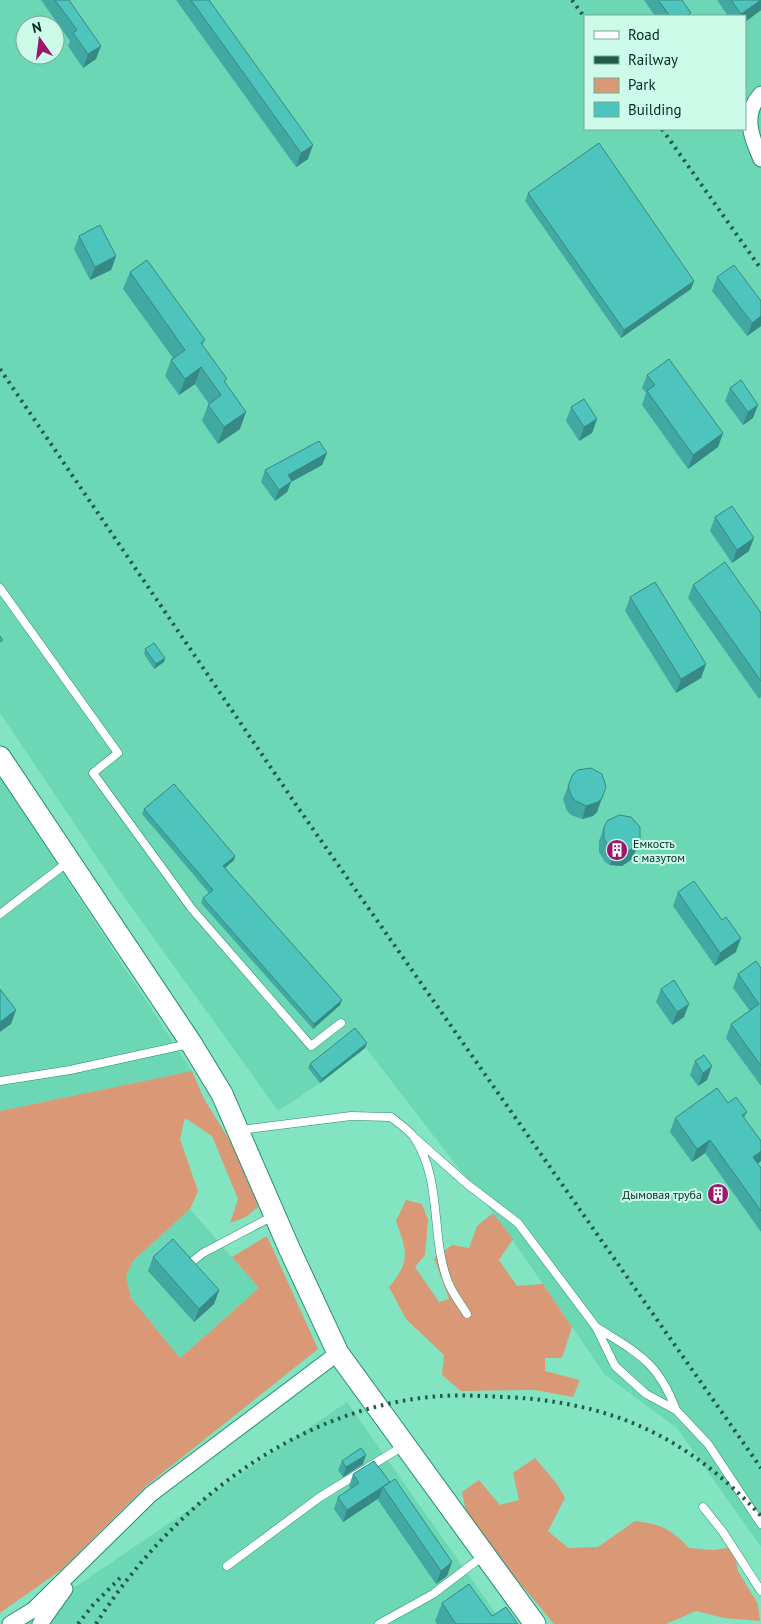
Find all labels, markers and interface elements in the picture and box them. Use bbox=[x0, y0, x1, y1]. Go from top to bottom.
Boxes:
north arrow bbox=[15, 15, 65, 65]
legend bbox=[584, 15, 746, 130]
text: N bbox=[30, 18, 43, 37]
text: Road bbox=[628, 25, 660, 44]
text: Railway bbox=[628, 50, 678, 69]
text: Park bbox=[628, 75, 656, 94]
text: Building bbox=[628, 100, 682, 119]
place label: Емкость с мазутом bbox=[633, 836, 685, 865]
building icon: Емкость с мазутом bbox=[605, 838, 629, 862]
building icon: Дымовая труба bbox=[706, 1182, 730, 1206]
place label: Дымовая труба bbox=[622, 1187, 702, 1202]

